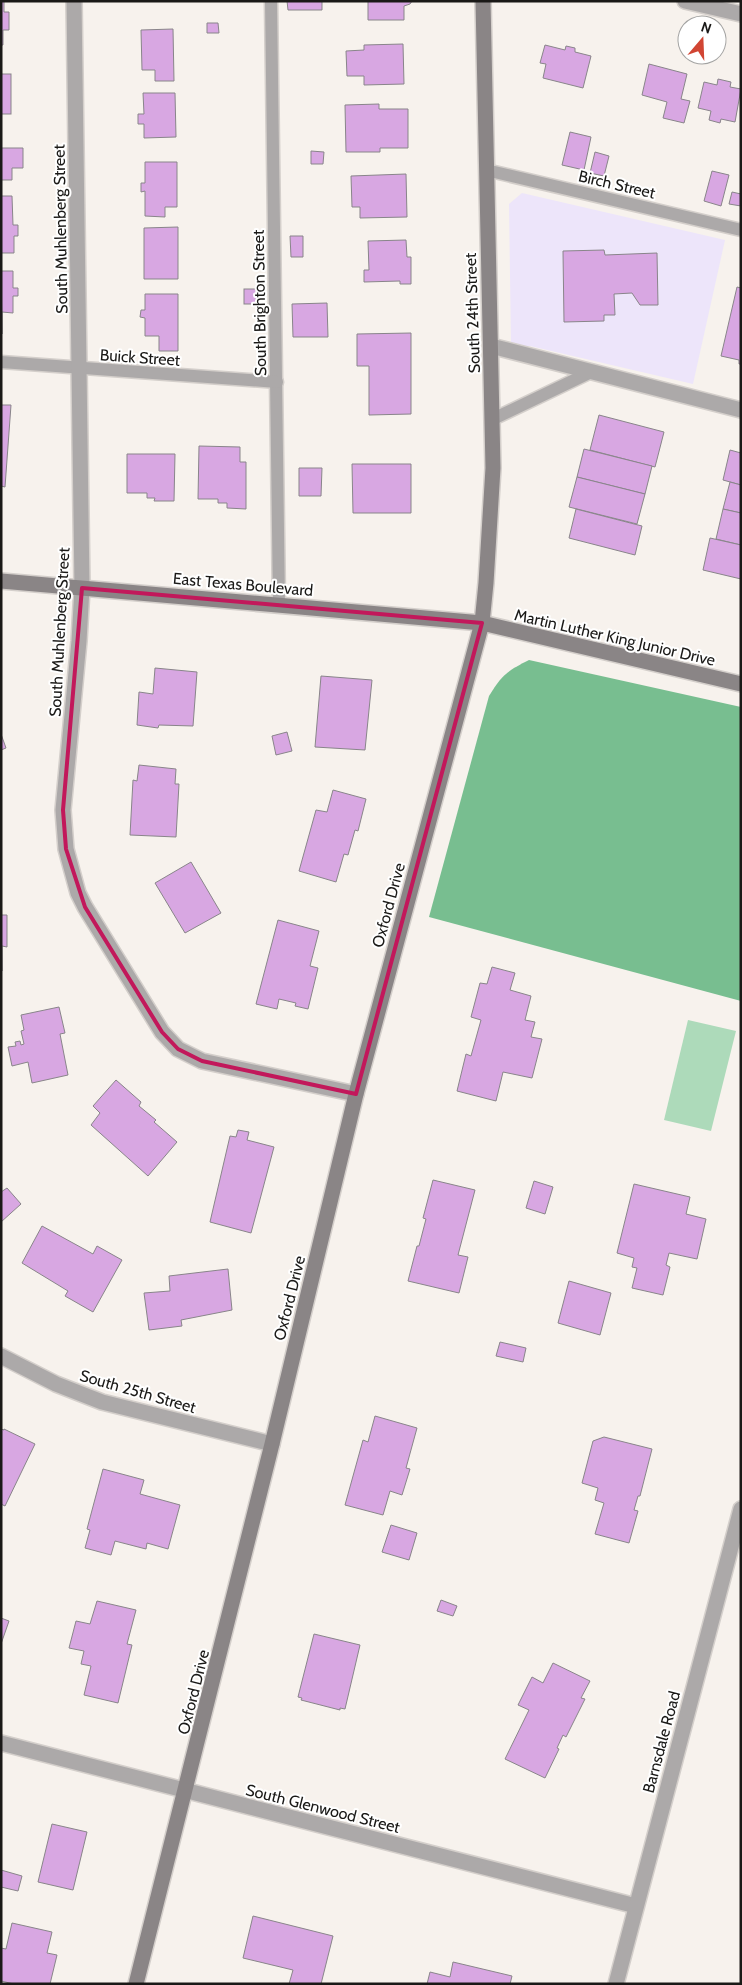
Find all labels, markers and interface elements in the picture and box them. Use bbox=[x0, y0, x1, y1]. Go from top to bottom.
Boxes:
north arrow bbox=[677, 15, 727, 65]
text: N bbox=[699, 18, 714, 38]
street label: South Muhlenberg Street bbox=[50, 143, 71, 314]
street label: Birch Street bbox=[577, 166, 658, 203]
street label: South Brighton Street bbox=[249, 229, 270, 376]
street label: South 24th Street bbox=[461, 252, 484, 374]
street label: Buick Street bbox=[99, 345, 181, 370]
street label: South Muhlenberg Street bbox=[46, 546, 73, 717]
street label: East Texas Boulevard bbox=[172, 569, 314, 600]
street label: Martin Luther King Junior Drive bbox=[513, 605, 717, 670]
street label: Oxford Drive bbox=[368, 861, 409, 950]
street label: Oxford Drive bbox=[270, 1254, 309, 1343]
street label: South 25th Street bbox=[78, 1366, 199, 1417]
street label: Oxford Drive bbox=[174, 1648, 213, 1737]
street label: Barnsdale Road bbox=[639, 1689, 684, 1795]
street label: South Glenwood Street bbox=[244, 1780, 403, 1837]

